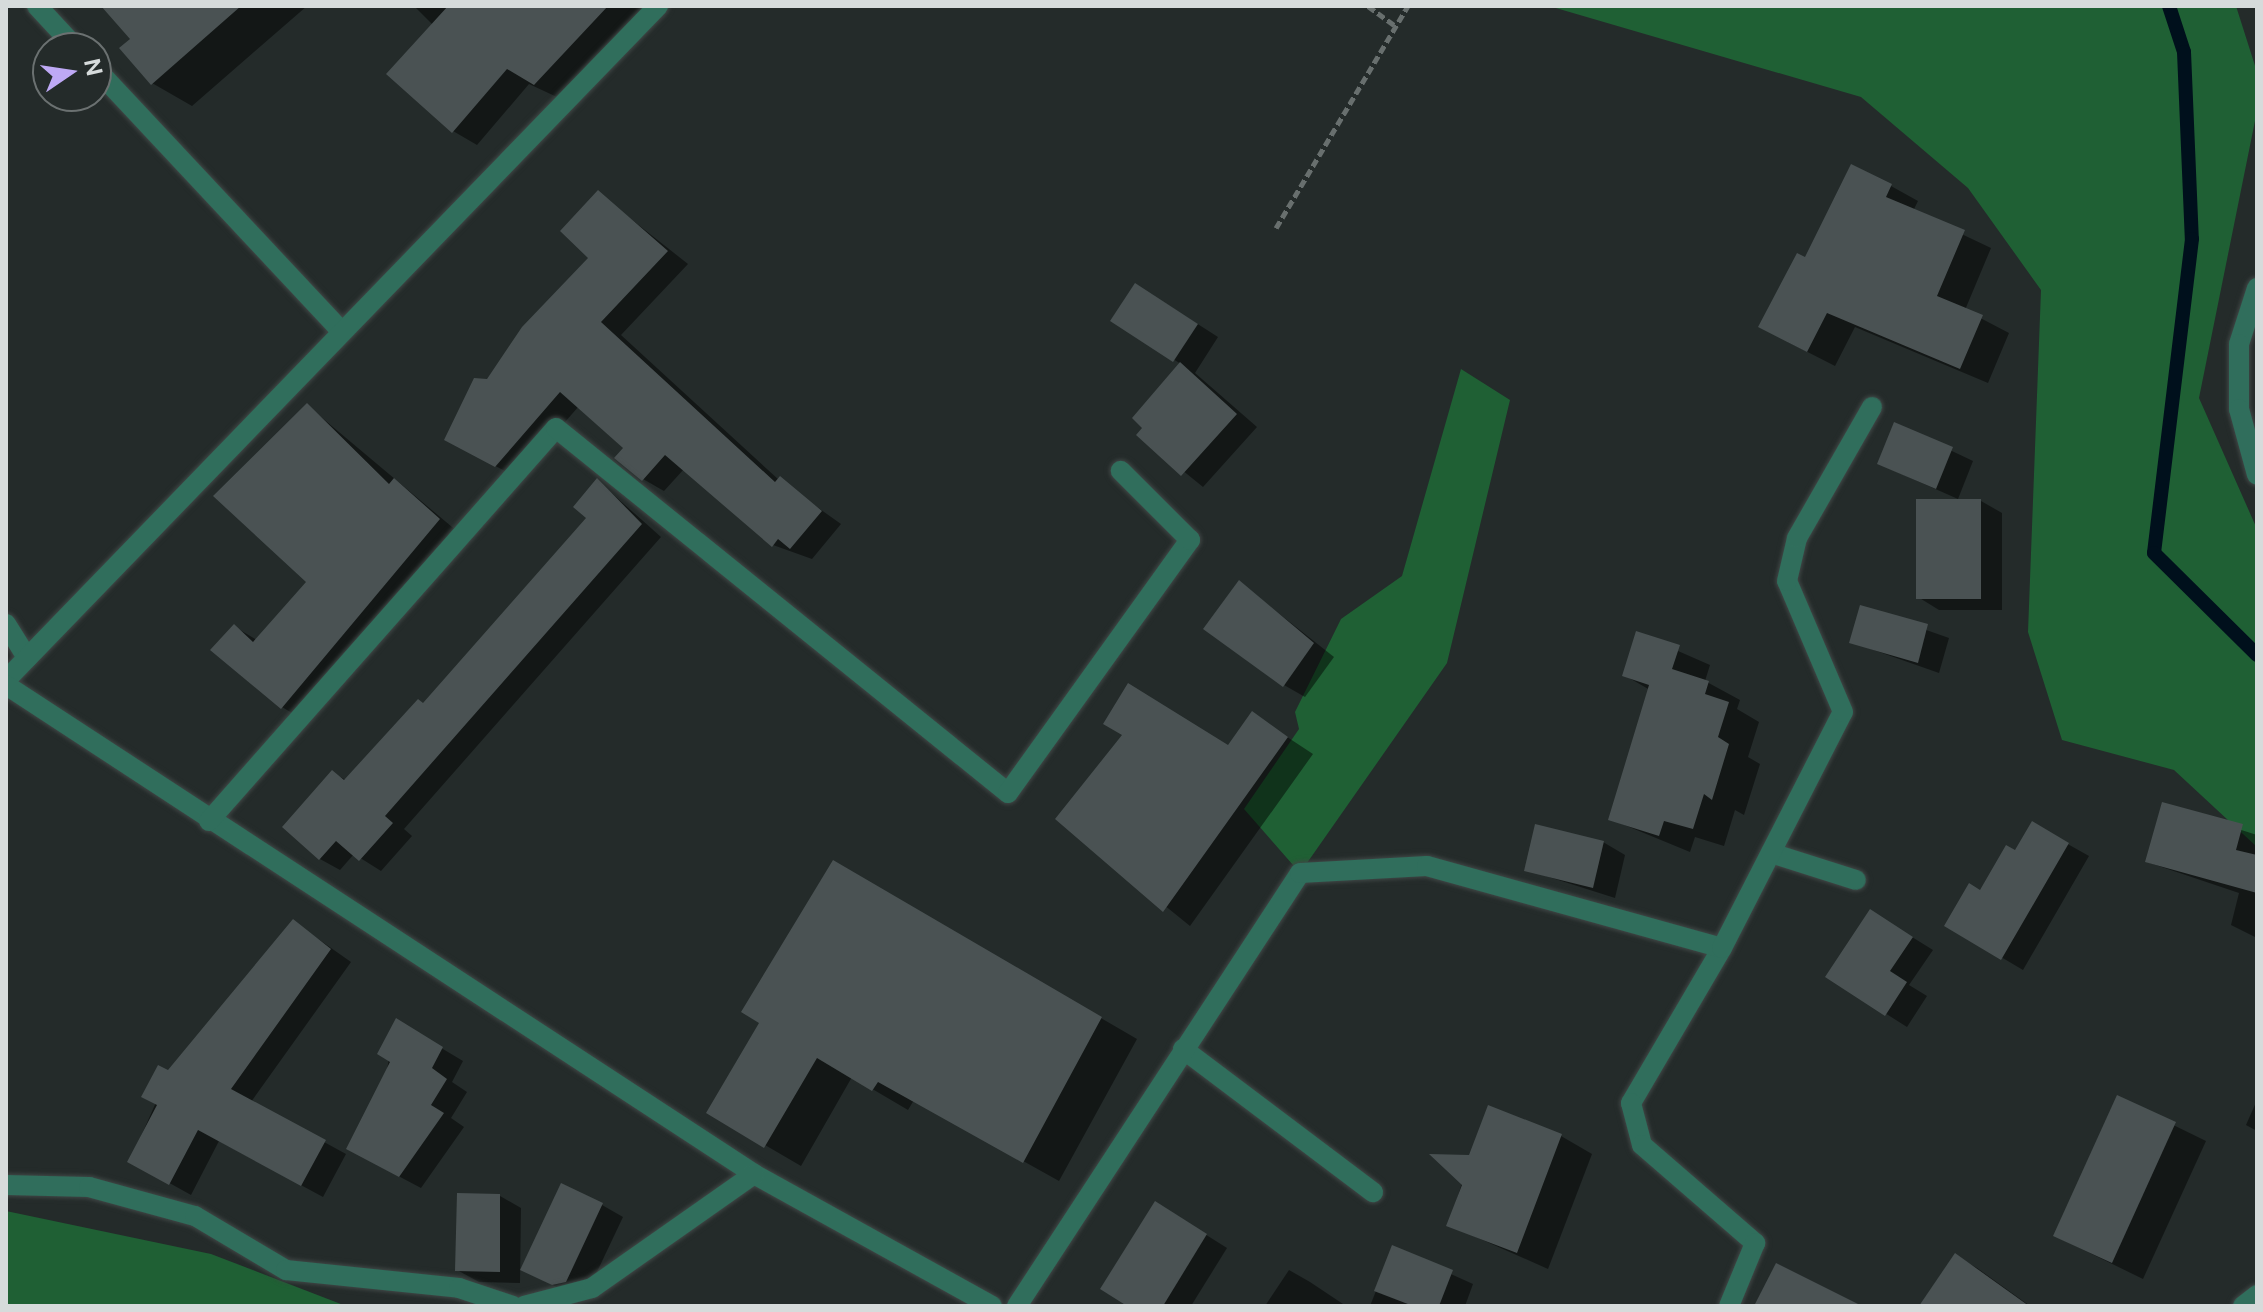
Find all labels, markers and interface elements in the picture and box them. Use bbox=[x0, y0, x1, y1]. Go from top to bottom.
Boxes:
north arrow bbox=[32, 32, 112, 112]
text: N bbox=[79, 56, 108, 78]

